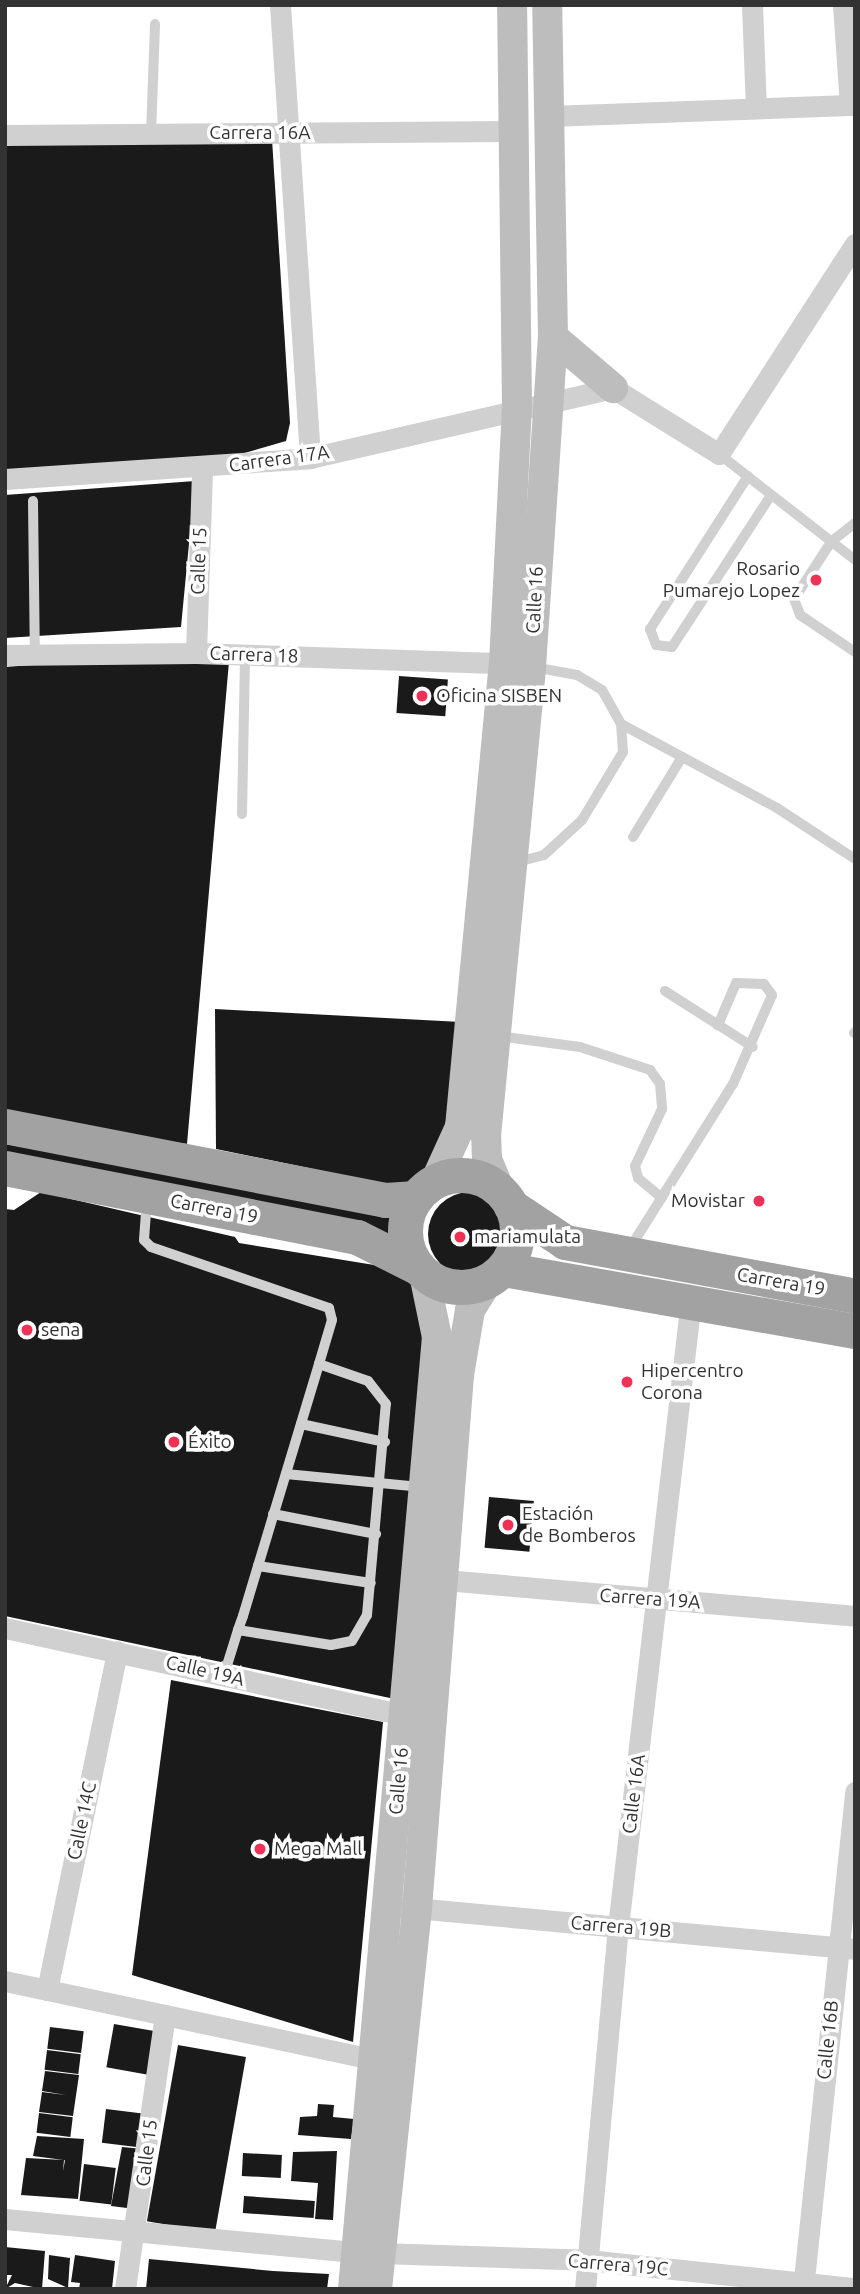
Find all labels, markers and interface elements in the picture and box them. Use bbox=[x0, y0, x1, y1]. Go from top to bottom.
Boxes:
street label: Carrera 16A bbox=[209, 122, 311, 144]
street label: Carrera 17A bbox=[227, 441, 331, 477]
street label: Calle 15 bbox=[186, 527, 212, 595]
place label: Rosario Pumarejo Lopez bbox=[663, 558, 800, 602]
street label: Calle 16 bbox=[522, 566, 548, 634]
marker: Rosario Pumarejo Lopez bbox=[806, 570, 826, 590]
street label: Carrera 18 bbox=[209, 642, 299, 668]
place label: Oficina SISBEN bbox=[436, 685, 562, 707]
marker: Oficina SISBEN bbox=[414, 688, 430, 704]
street label: Carrera 19 bbox=[168, 1189, 260, 1229]
place label: Movistar bbox=[671, 1190, 745, 1212]
marker: Movistar bbox=[751, 1193, 767, 1209]
place label: mariamulata bbox=[474, 1226, 581, 1248]
marker: mariamulata bbox=[452, 1229, 468, 1245]
street label: Carrera 19 bbox=[735, 1263, 827, 1301]
place label: sena bbox=[41, 1319, 80, 1341]
marker: sena bbox=[19, 1322, 35, 1338]
place label: Hipercentro Corona bbox=[641, 1360, 744, 1404]
marker: Hipercentro Corona bbox=[619, 1374, 635, 1390]
place label: Éxito bbox=[188, 1431, 232, 1453]
marker: Éxito bbox=[166, 1434, 182, 1450]
place label: Estación de Bomberos bbox=[522, 1503, 636, 1547]
marker: Estación de Bomberos bbox=[500, 1517, 516, 1533]
street label: Carrera 19A bbox=[599, 1584, 701, 1614]
street label: Calle 19A bbox=[163, 1651, 247, 1691]
street label: Calle 16 bbox=[385, 1746, 413, 1816]
street label: Calle 16A bbox=[618, 1753, 650, 1835]
street label: Calle 14C bbox=[63, 1780, 101, 1862]
place label: Mega Mall bbox=[274, 1838, 362, 1860]
marker: Mega Mall bbox=[252, 1841, 268, 1857]
street label: Carrera 19B bbox=[570, 1911, 672, 1943]
street label: Calle 16B bbox=[812, 1999, 844, 2081]
street label: Calle 15 bbox=[132, 2118, 162, 2188]
street label: Carrera 19C bbox=[567, 2249, 669, 2281]

